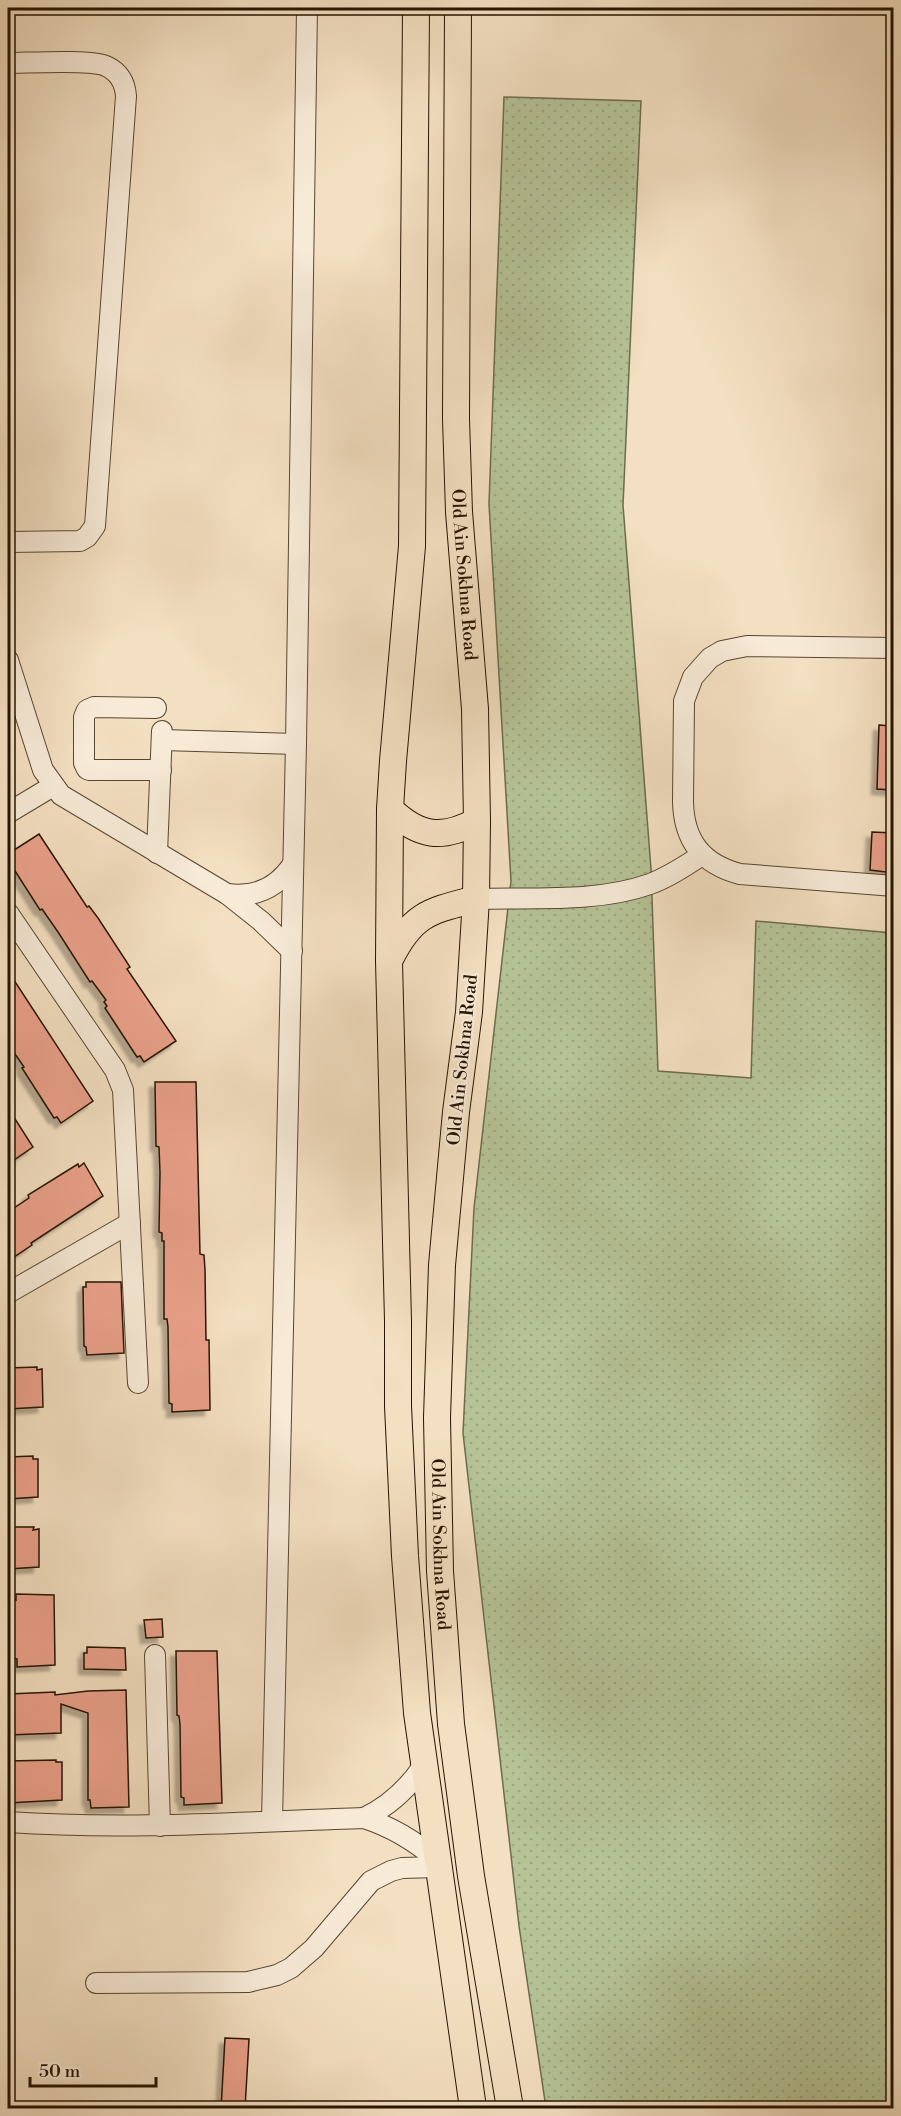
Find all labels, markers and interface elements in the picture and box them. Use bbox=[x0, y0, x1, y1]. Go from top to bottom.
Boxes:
street label: Old Ain Sokhna Road bbox=[446, 489, 482, 662]
street label: Old Ain Sokhna Road bbox=[442, 973, 483, 1147]
street label: Old Ain Sokhna Road bbox=[426, 1458, 455, 1632]
scale bar bbox=[30, 2050, 156, 2088]
text: 50 m bbox=[39, 2060, 81, 2083]

